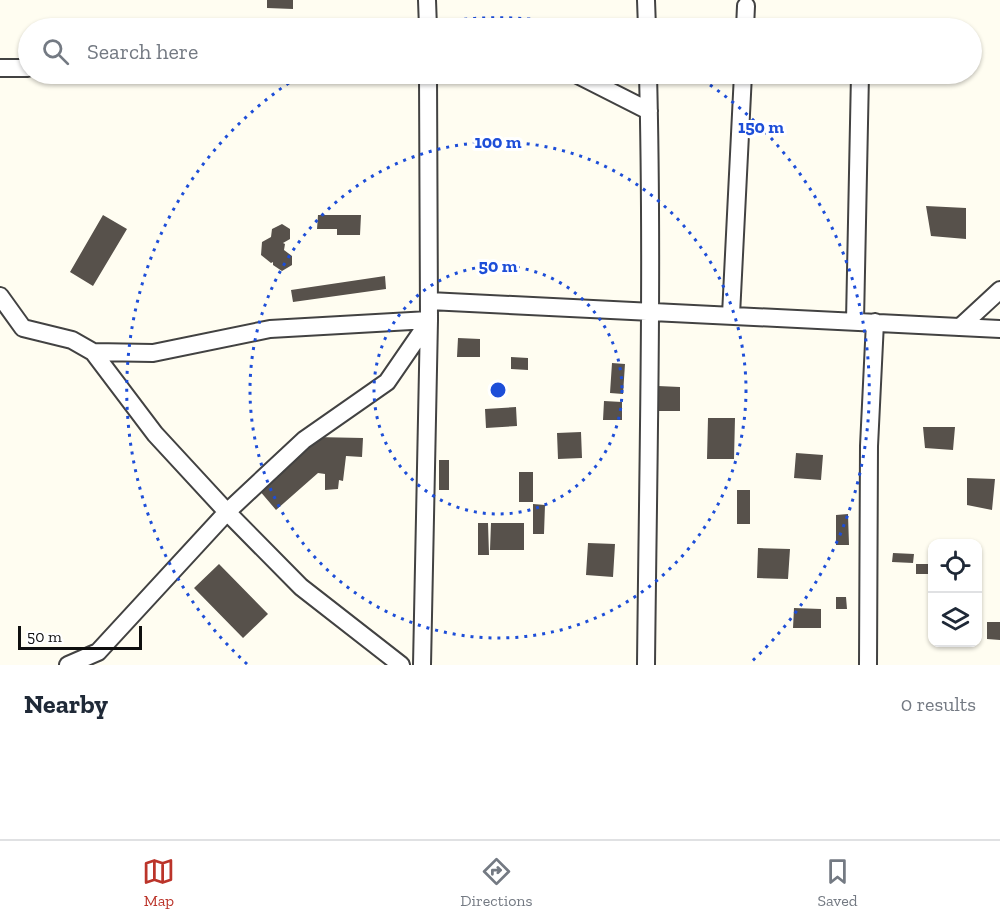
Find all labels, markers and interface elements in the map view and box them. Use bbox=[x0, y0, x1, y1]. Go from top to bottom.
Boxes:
search box bbox=[18, 18, 982, 84]
icon: search bbox=[39, 35, 72, 68]
text: Search here bbox=[87, 38, 198, 65]
text: 150 m bbox=[738, 116, 784, 138]
text: 100 m bbox=[474, 131, 522, 153]
text: 50 m bbox=[479, 255, 518, 277]
centre of rings bbox=[488, 380, 508, 400]
map controls bbox=[928, 539, 982, 647]
button: locate bbox=[928, 539, 982, 593]
button: layers bbox=[928, 593, 982, 647]
scale bar bbox=[18, 623, 142, 650]
text: 50 m bbox=[27, 627, 62, 646]
text: Nearby bbox=[24, 688, 108, 720]
text: 0 results bbox=[901, 692, 976, 716]
tab: Map bbox=[142, 855, 175, 910]
tab: Directions bbox=[460, 855, 533, 910]
tab: Saved bbox=[817, 855, 858, 910]

